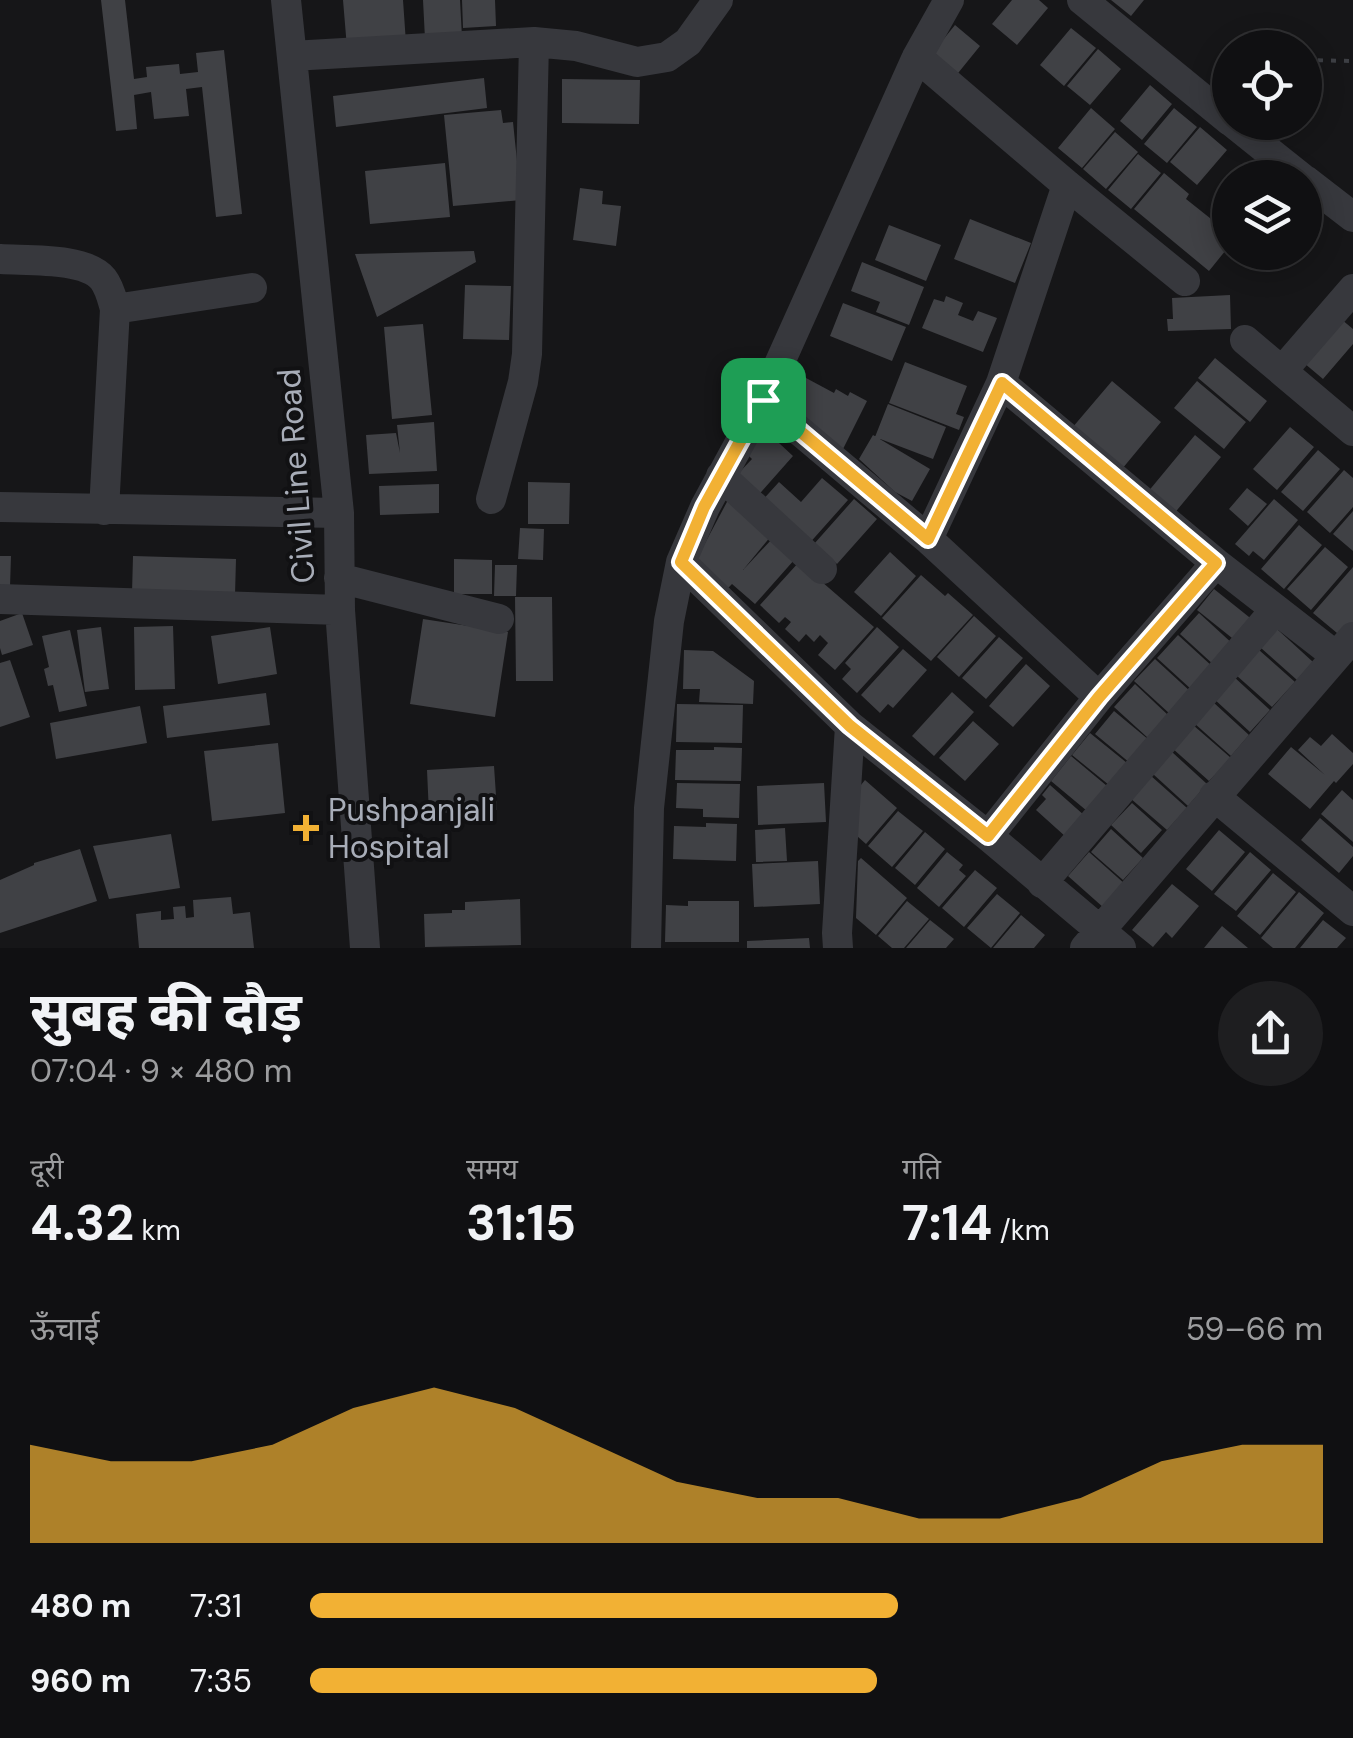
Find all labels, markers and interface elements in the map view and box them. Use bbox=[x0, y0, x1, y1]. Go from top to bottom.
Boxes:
map controls bbox=[1212, 30, 1322, 270]
button: locate bbox=[1212, 30, 1322, 140]
button: layers bbox=[1212, 160, 1322, 270]
pin bbox=[721, 358, 806, 443]
street label: Civil Line Road bbox=[268, 367, 324, 585]
icon: arrive bbox=[736, 373, 791, 428]
place label: Pushpanjali Hospital bbox=[328, 789, 495, 868]
marker: Pushpanjali Hospital bbox=[293, 815, 319, 841]
text: सुबह की दौड़ bbox=[30, 976, 302, 1048]
button: share bbox=[1218, 981, 1323, 1086]
text: 07:04 · 9 × 480 m bbox=[30, 1050, 292, 1092]
text: दूरी bbox=[30, 1151, 64, 1188]
text: समय bbox=[466, 1151, 518, 1188]
text: गति bbox=[902, 1151, 941, 1188]
text: 4.32 bbox=[30, 1190, 134, 1256]
text: 31:15 bbox=[466, 1190, 576, 1256]
text: 7:14 bbox=[902, 1190, 992, 1256]
text: km bbox=[134, 1212, 181, 1249]
text: /km bbox=[992, 1212, 1050, 1249]
text: ऊँचाई bbox=[30, 1308, 99, 1350]
text: 59–66 m bbox=[1186, 1308, 1323, 1350]
text: 480 m bbox=[30, 1585, 131, 1627]
text: 7:31 bbox=[190, 1585, 242, 1627]
text: 960 m bbox=[30, 1660, 131, 1702]
text: 7:35 bbox=[190, 1660, 252, 1702]

